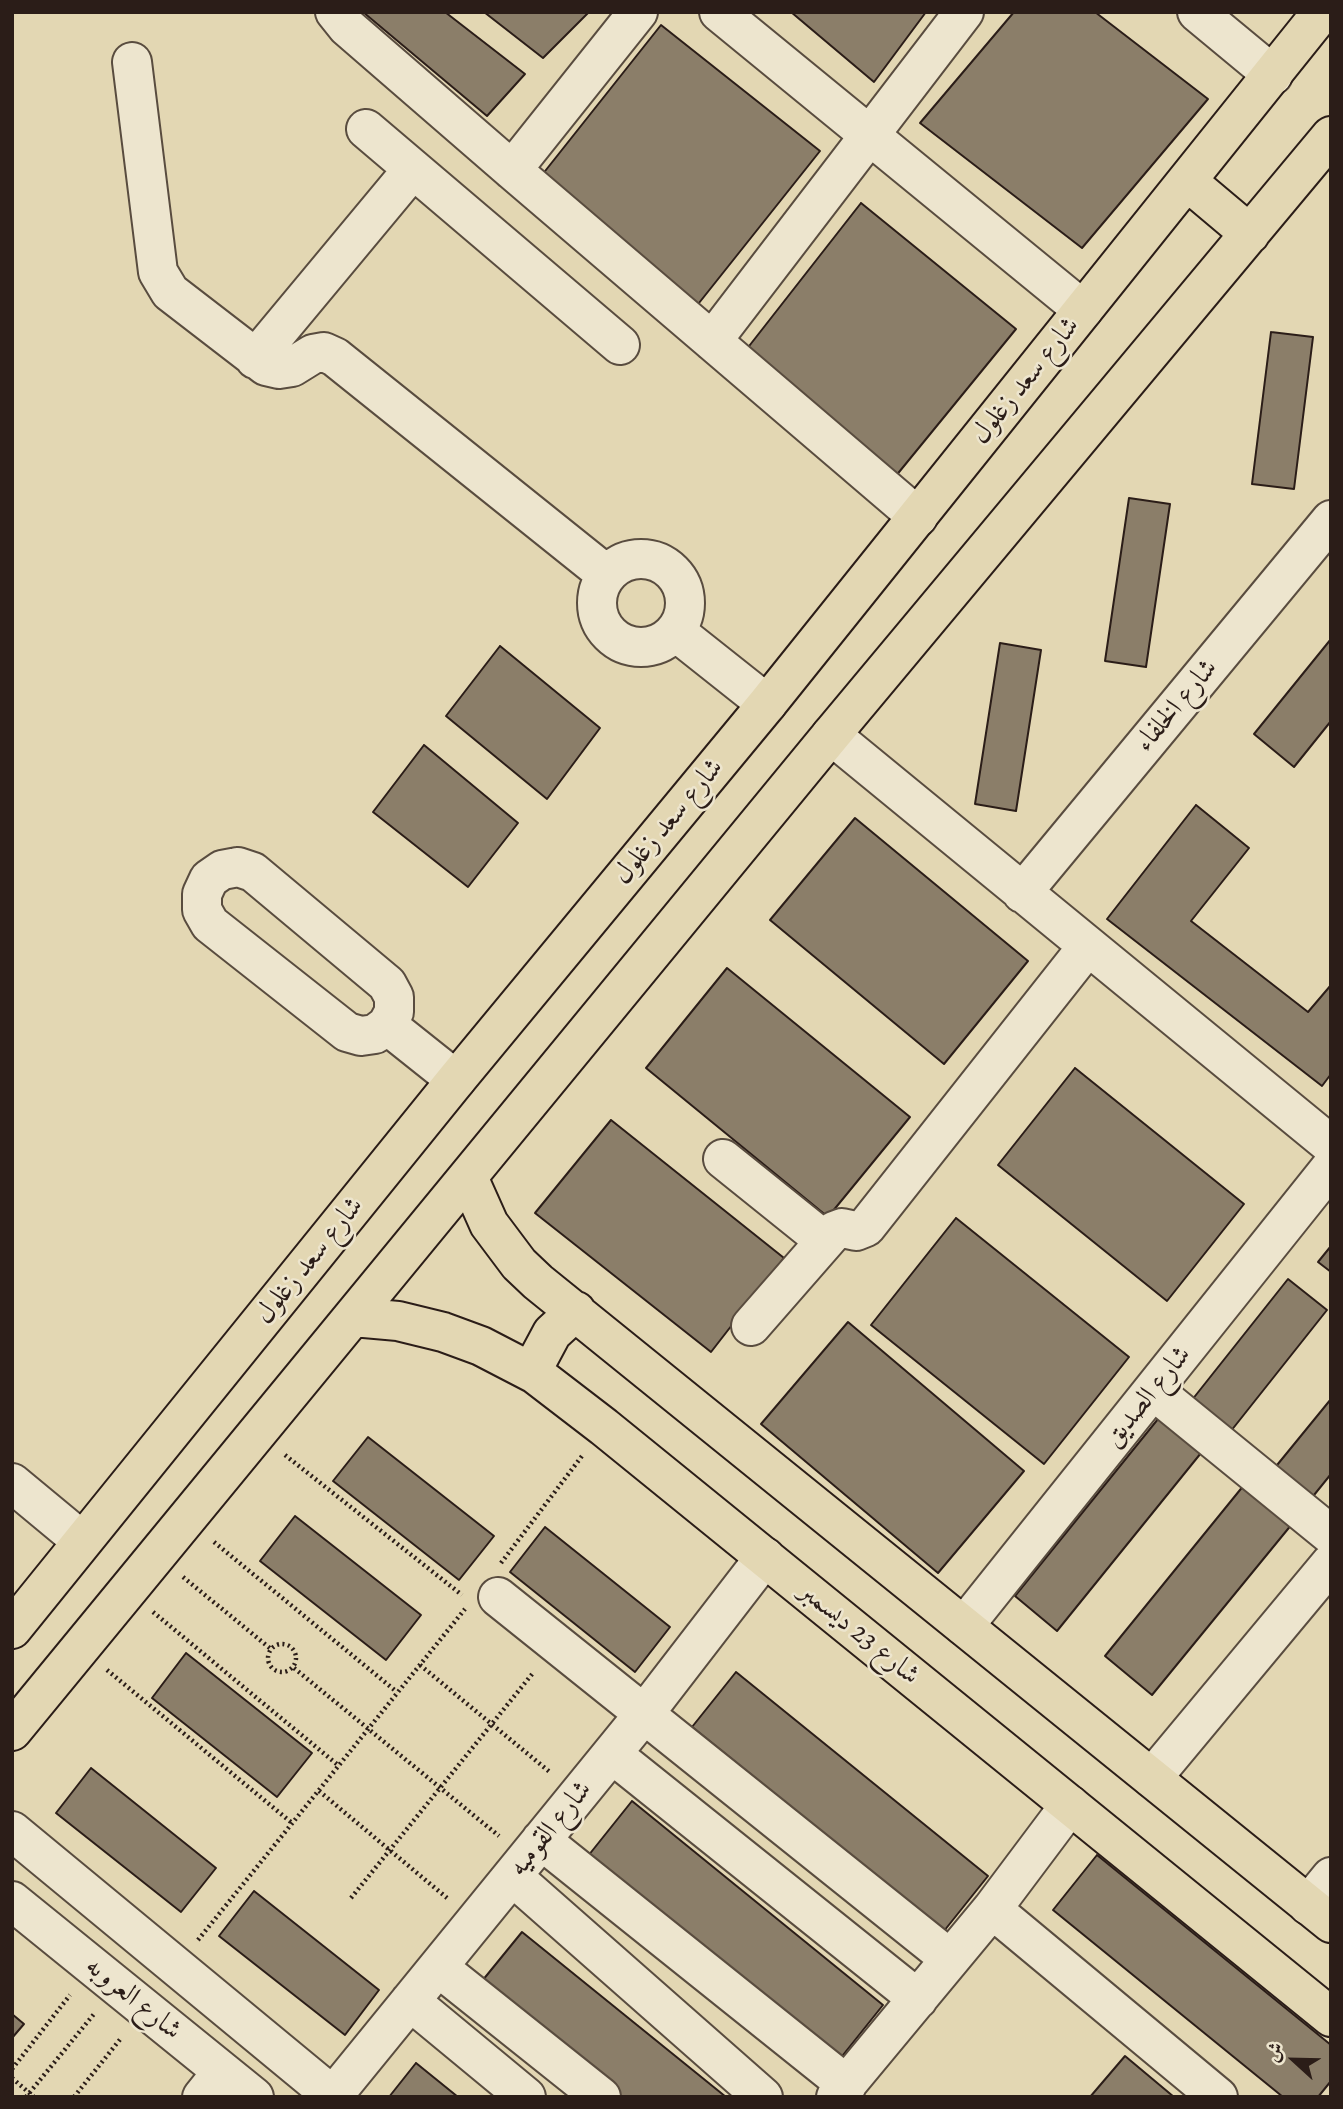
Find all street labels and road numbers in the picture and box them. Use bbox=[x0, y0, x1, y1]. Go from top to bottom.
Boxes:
street label: شارع سعد زغلول bbox=[964, 311, 1088, 451]
street label: شارع الخلفاء bbox=[1128, 653, 1226, 759]
street label: شارع سعد زغلول bbox=[607, 752, 731, 892]
street label: شارع سعد زغلول bbox=[248, 1191, 372, 1331]
street label: شارع الصديق bbox=[1097, 1339, 1199, 1455]
street label: شارع 23 ديسمبر bbox=[792, 1575, 926, 1693]
street label: شارع القوميه bbox=[502, 1774, 600, 1884]
street label: شارع العروبه bbox=[78, 1950, 188, 2048]

